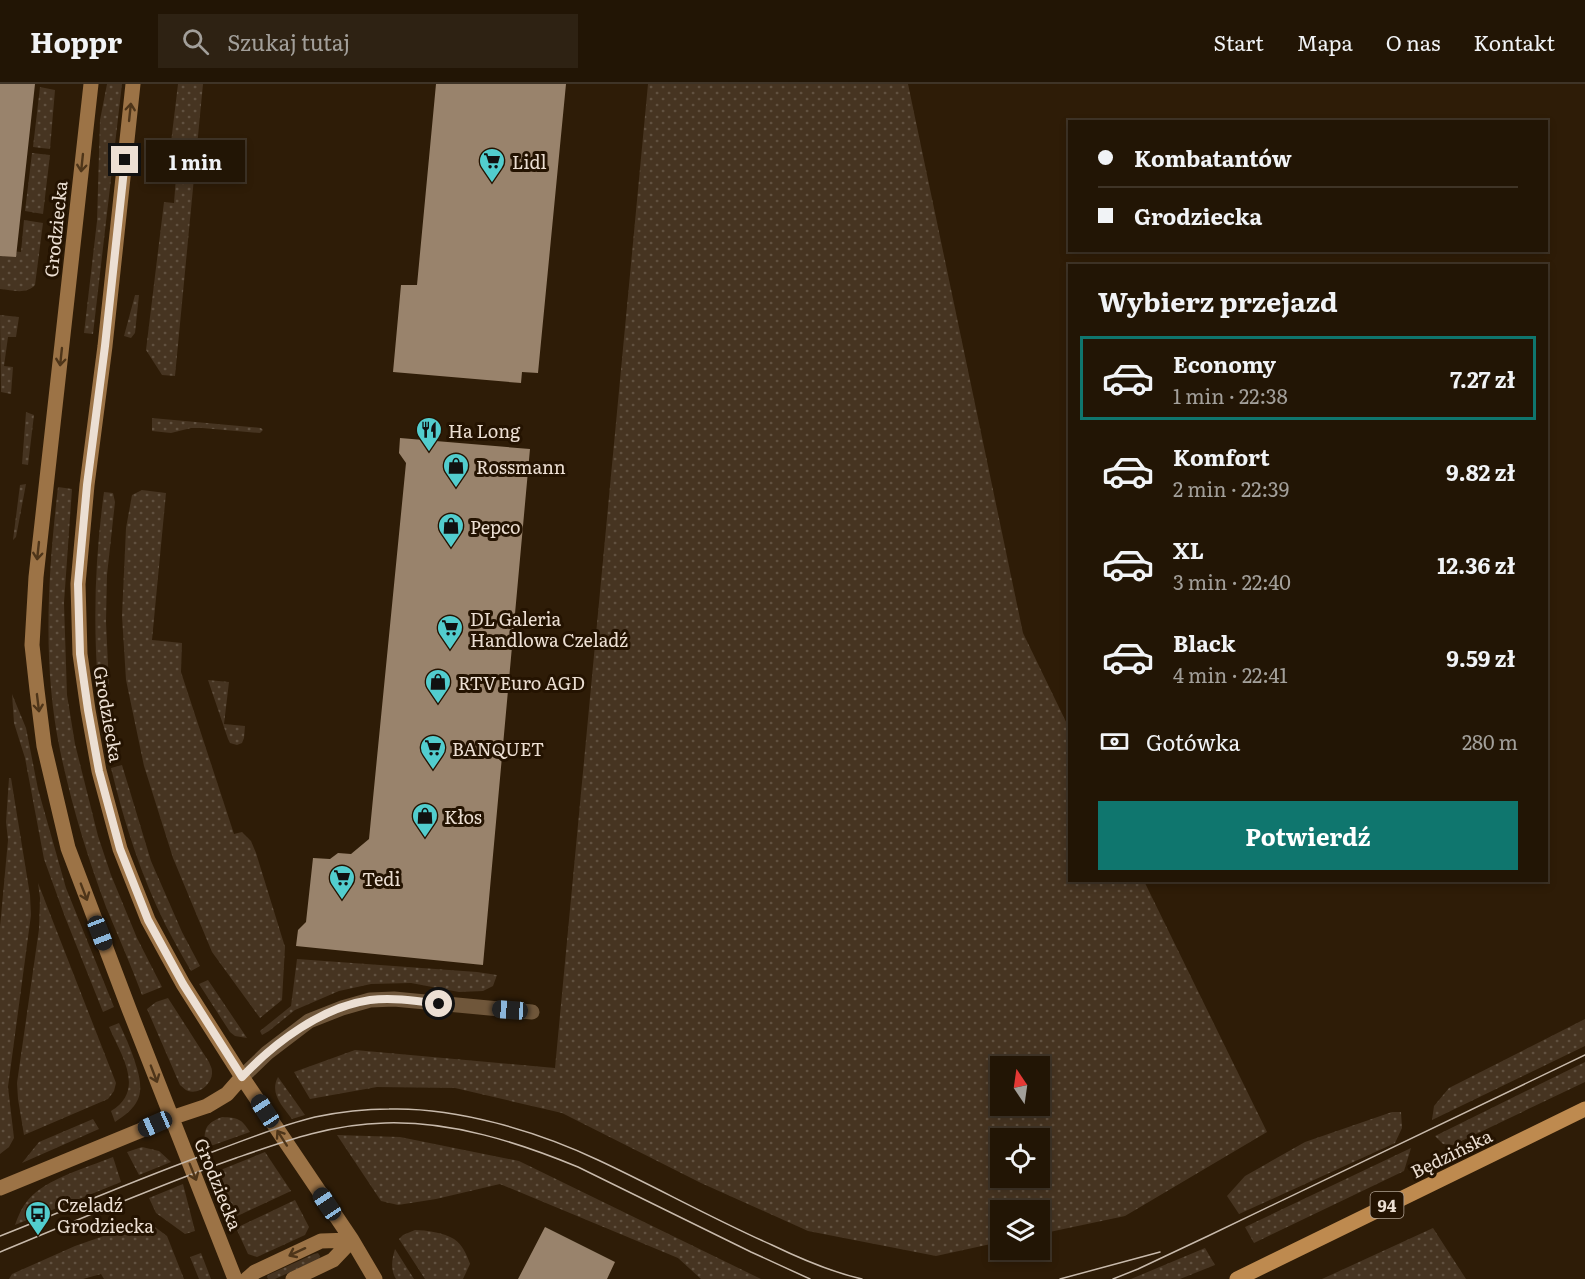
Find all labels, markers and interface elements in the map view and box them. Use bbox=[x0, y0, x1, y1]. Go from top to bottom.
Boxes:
search box bbox=[158, 14, 578, 68]
text: Hoppr bbox=[30, 20, 122, 62]
icon: search bbox=[179, 25, 212, 58]
text: Szukaj tutaj bbox=[227, 25, 350, 58]
text: Start bbox=[1214, 26, 1264, 57]
text: Mapa bbox=[1297, 26, 1353, 57]
text: O nas bbox=[1386, 26, 1440, 57]
text: Kontakt bbox=[1473, 26, 1555, 57]
one-way arrow bbox=[125, 102, 136, 122]
callout: 1 min bbox=[146, 139, 245, 181]
text: Kombatantów bbox=[1134, 141, 1292, 174]
route end bbox=[111, 146, 138, 173]
text: 1 min bbox=[169, 146, 222, 176]
supermarket icon: Lidl bbox=[477, 146, 507, 184]
place label: Lidl bbox=[512, 148, 547, 175]
one-way arrow bbox=[76, 153, 87, 172]
street label: Grodziecka bbox=[37, 179, 74, 279]
text: Grodziecka bbox=[1134, 199, 1262, 232]
text: Wybierz przejazd bbox=[1098, 280, 1338, 320]
one-way arrow bbox=[55, 346, 66, 366]
text: Economy bbox=[1173, 347, 1276, 380]
icon: car bbox=[1101, 351, 1155, 405]
text: 7.27 zł bbox=[1450, 362, 1515, 395]
text: 1 min · 22:38 bbox=[1173, 380, 1288, 410]
restaurant icon: Ha Long bbox=[414, 415, 444, 453]
place label: Ha Long bbox=[448, 417, 521, 444]
text: Komfort bbox=[1173, 440, 1270, 473]
icon: car bbox=[1101, 444, 1155, 498]
shop icon: Rossmann bbox=[441, 451, 471, 489]
place label: Rossmann bbox=[476, 453, 566, 480]
text: 9.82 zł bbox=[1446, 455, 1515, 488]
text: 2 min · 22:39 bbox=[1173, 473, 1289, 503]
shop icon: Pepco bbox=[436, 511, 466, 549]
place label: Pepco bbox=[470, 513, 521, 540]
text: XL bbox=[1173, 533, 1204, 566]
icon: car bbox=[1101, 537, 1155, 591]
one-way arrow bbox=[33, 540, 44, 560]
text: 12.36 zł bbox=[1437, 548, 1515, 581]
text: 3 min · 22:40 bbox=[1173, 566, 1291, 596]
place label: DL Galeria Handlowa Czeladź bbox=[470, 605, 628, 653]
supermarket icon: DL Galeria Handlowa Czeladź bbox=[435, 613, 465, 651]
text: Black bbox=[1173, 626, 1235, 659]
icon: car bbox=[1101, 630, 1155, 684]
text: 9.59 zł bbox=[1446, 641, 1515, 674]
text: 4 min · 22:41 bbox=[1173, 659, 1288, 689]
street label: Grodziecka bbox=[87, 664, 131, 764]
shop icon: RTV Euro AGD bbox=[423, 667, 453, 705]
place label: RTV Euro AGD bbox=[458, 669, 585, 696]
one-way arrow bbox=[33, 692, 44, 712]
icon: cash bbox=[1098, 725, 1131, 758]
text: Gotówka bbox=[1146, 725, 1240, 758]
text: 280 m bbox=[1462, 726, 1518, 756]
supermarket icon: BANQUET bbox=[418, 733, 448, 771]
place label: BANQUET bbox=[452, 735, 544, 762]
shop icon: Kłos bbox=[410, 801, 440, 839]
button: Potwierdź bbox=[1098, 801, 1518, 870]
place label: Kłos bbox=[444, 803, 482, 830]
supermarket icon: Tedi bbox=[327, 863, 357, 901]
place label: Tedi bbox=[362, 865, 400, 892]
one-way arrow bbox=[80, 882, 91, 901]
car bbox=[85, 913, 115, 953]
route start bbox=[425, 990, 452, 1017]
car bbox=[491, 1000, 529, 1020]
north arrow bbox=[990, 1056, 1050, 1116]
map controls bbox=[990, 1056, 1050, 1260]
one-way arrow bbox=[149, 1064, 160, 1083]
car bbox=[248, 1091, 282, 1131]
car bbox=[135, 1108, 175, 1140]
street label: Będzińska bbox=[1406, 1122, 1497, 1184]
button: locate bbox=[990, 1128, 1050, 1188]
one-way arrow bbox=[276, 1130, 289, 1147]
street label: Grodziecka bbox=[188, 1134, 250, 1234]
one-way arrow bbox=[189, 1162, 200, 1181]
car bbox=[309, 1184, 345, 1224]
place label: Czeladź Grodziecka bbox=[57, 1191, 154, 1239]
road number: 94 bbox=[1370, 1192, 1404, 1218]
bus stop icon: Czeladź Grodziecka bbox=[23, 1199, 53, 1237]
button: layers bbox=[990, 1200, 1050, 1260]
one-way arrow bbox=[289, 1247, 307, 1259]

